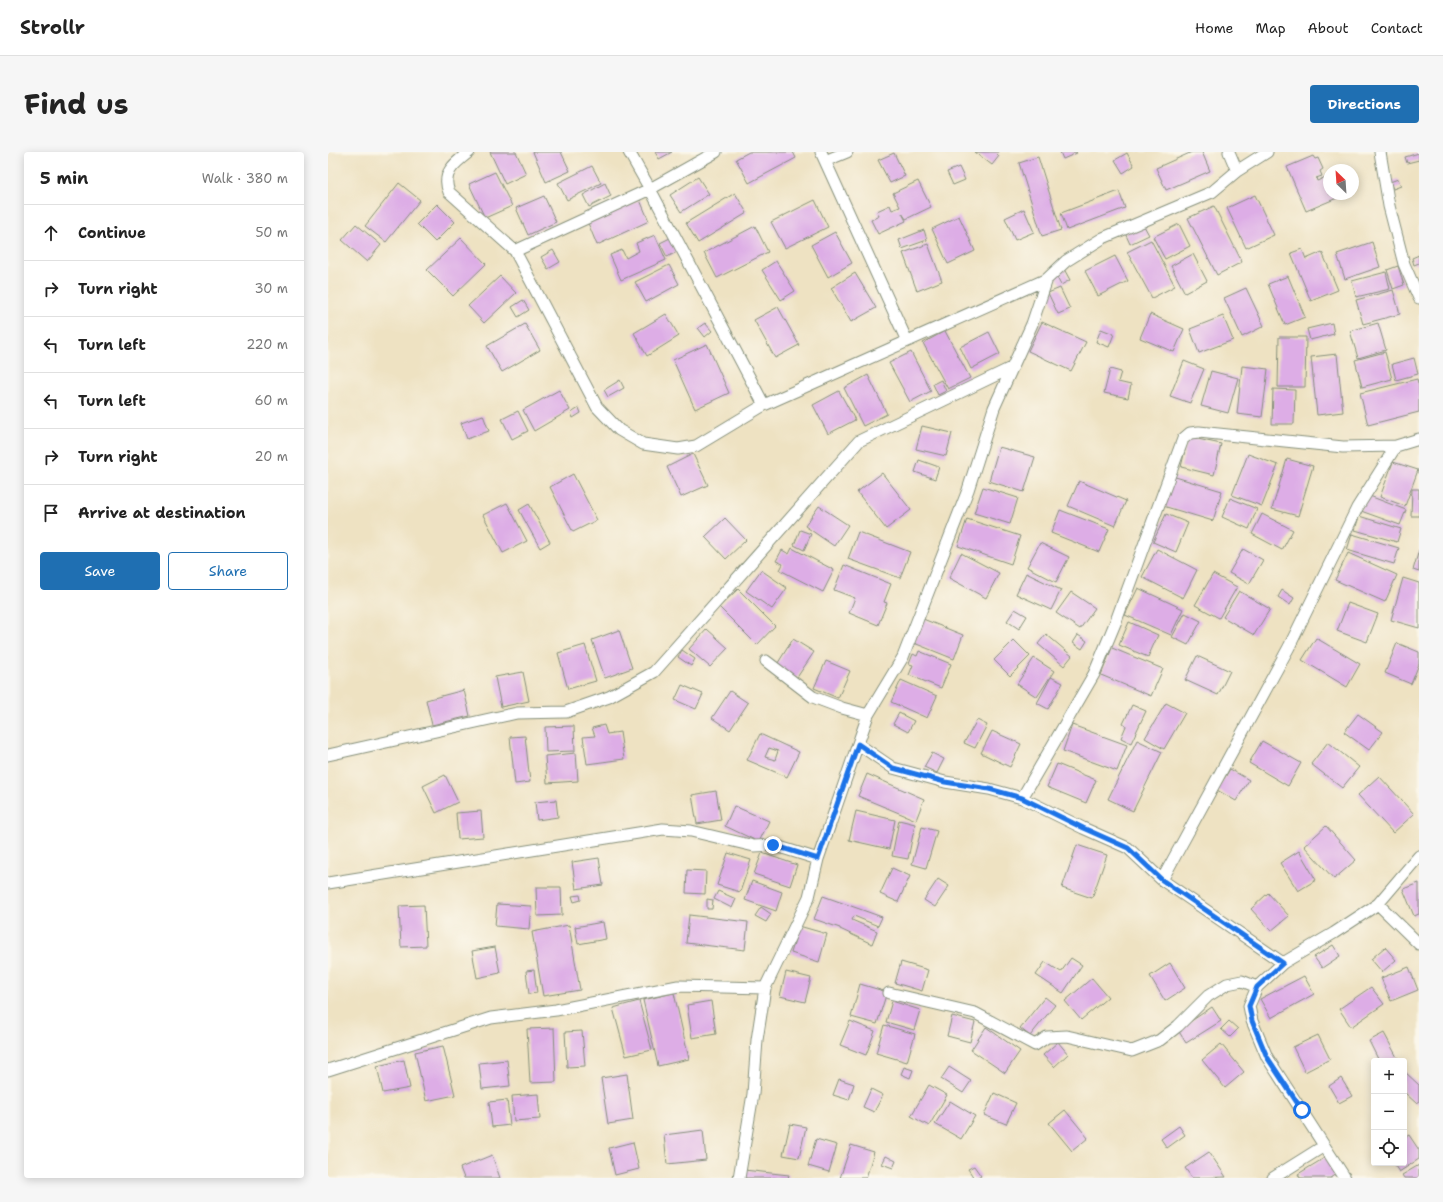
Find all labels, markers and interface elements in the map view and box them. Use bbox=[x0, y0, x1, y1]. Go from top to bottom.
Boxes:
text: Strollr bbox=[20, 15, 85, 40]
text: Home bbox=[1195, 19, 1234, 37]
text: Map bbox=[1256, 19, 1286, 37]
text: About bbox=[1308, 19, 1349, 37]
text: Contact bbox=[1371, 19, 1423, 37]
text: Find us bbox=[24, 85, 129, 123]
button: Directions bbox=[1310, 85, 1419, 123]
north arrow bbox=[1323, 164, 1359, 200]
text: 5 min bbox=[40, 167, 88, 189]
text: Walk · 380 m bbox=[202, 170, 288, 187]
icon: ahead bbox=[40, 222, 62, 244]
text: Continue bbox=[78, 223, 146, 243]
text: 50 m bbox=[255, 224, 288, 241]
icon: right bbox=[40, 278, 62, 300]
text: Turn right bbox=[78, 279, 158, 299]
text: 30 m bbox=[254, 280, 288, 297]
icon: left bbox=[40, 334, 62, 356]
text: Turn left bbox=[78, 335, 146, 355]
text: 220 m bbox=[246, 336, 288, 353]
icon: left bbox=[40, 390, 62, 412]
text: Turn left bbox=[78, 391, 146, 411]
text: 60 m bbox=[255, 392, 288, 409]
icon: right bbox=[40, 446, 62, 468]
text: Turn right bbox=[78, 447, 158, 467]
text: 20 m bbox=[255, 448, 288, 465]
icon: arrive bbox=[40, 502, 62, 524]
text: Arrive at destination bbox=[78, 503, 246, 523]
button: Save bbox=[40, 552, 160, 590]
button: Share bbox=[168, 552, 288, 590]
route end bbox=[764, 836, 782, 854]
map controls bbox=[1371, 1058, 1407, 1166]
button: + bbox=[1371, 1058, 1407, 1094]
button: − bbox=[1371, 1094, 1407, 1130]
route start bbox=[1293, 1101, 1311, 1119]
button: locate bbox=[1371, 1130, 1407, 1166]

